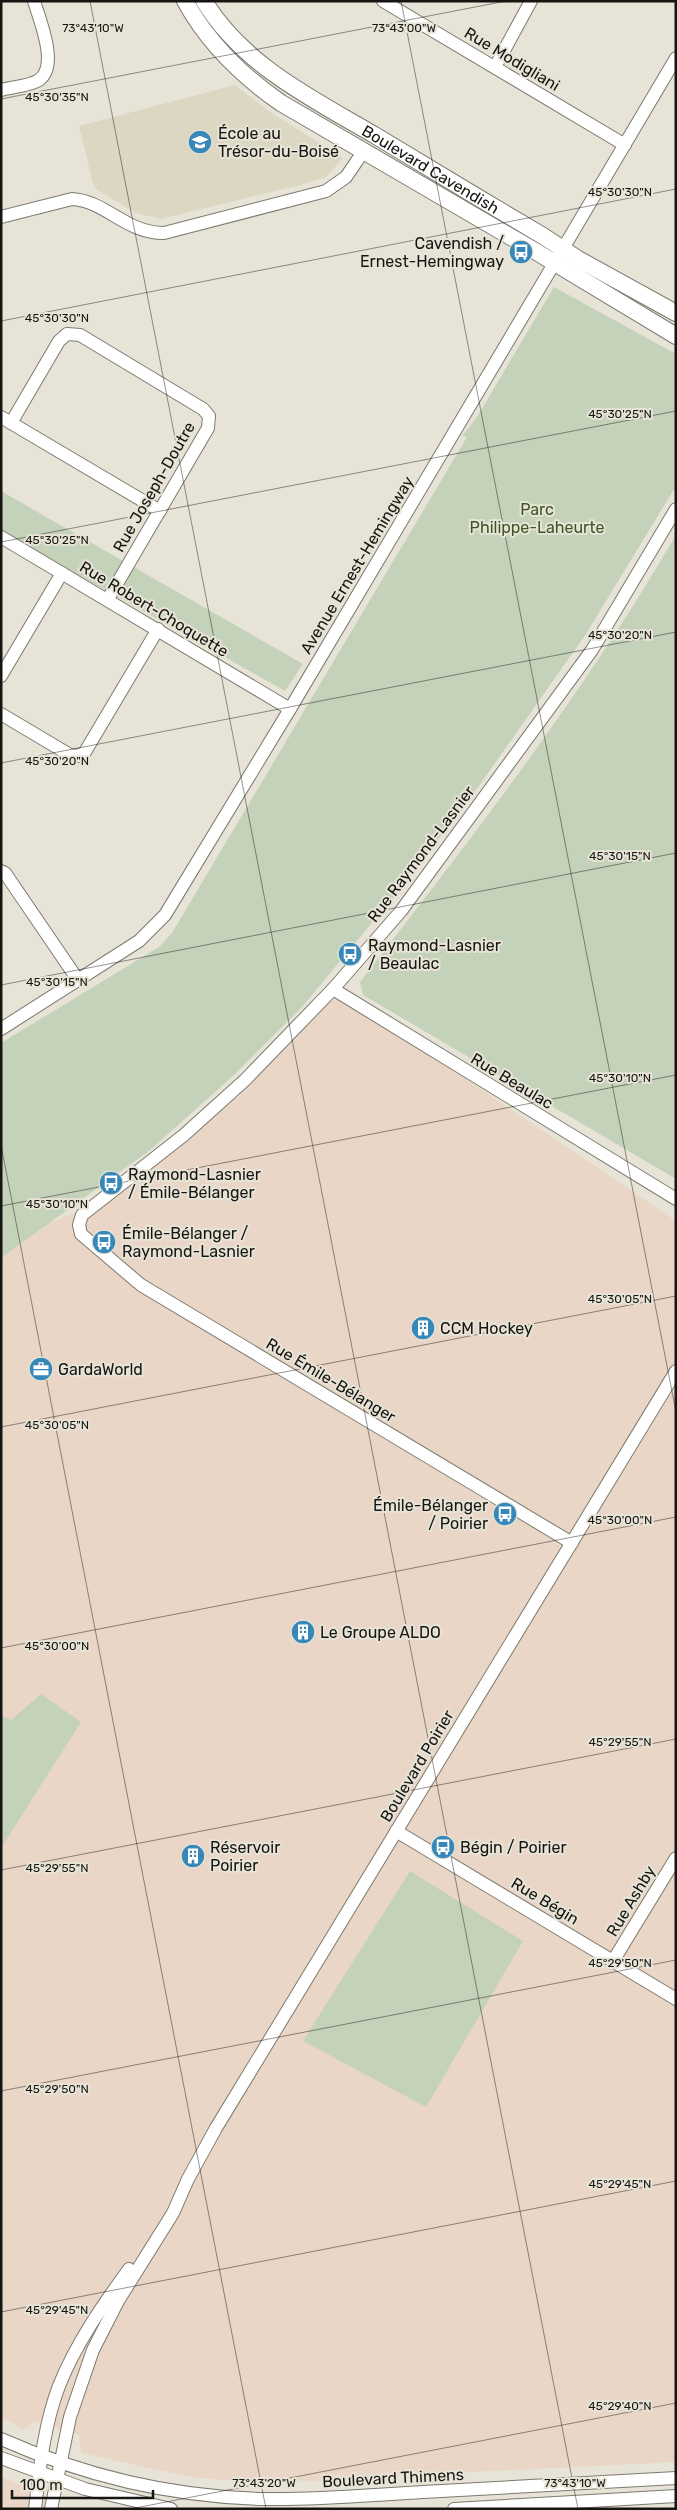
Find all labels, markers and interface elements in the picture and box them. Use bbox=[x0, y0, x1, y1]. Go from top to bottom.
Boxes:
text: 73°43'10"W bbox=[62, 21, 124, 35]
text: 73°43'00"W bbox=[372, 21, 436, 35]
street label: Rue Modigliani bbox=[461, 23, 563, 95]
text: 45°30'35"N bbox=[25, 90, 89, 104]
street label: Boulevard Cavendish bbox=[359, 121, 503, 217]
place label: École au Trésor-du-Boisé bbox=[218, 124, 339, 161]
school or university icon: École au Trésor-du-Boisé bbox=[187, 129, 213, 155]
text: 45°30'30"N bbox=[588, 185, 652, 199]
place label: Cavendish / Ernest-Hemingway bbox=[360, 234, 504, 271]
bus stop icon: Cavendish / Ernest-Hemingway bbox=[508, 239, 534, 265]
text: 45°30'30"N bbox=[25, 311, 89, 325]
text: 45°30'25"N bbox=[588, 407, 652, 421]
street label: Rue Joseph-Doutre bbox=[109, 418, 199, 556]
street label: Avenue Ernest-Hemingway bbox=[296, 473, 418, 657]
park label: Parc Philippe-Laheurte bbox=[470, 500, 604, 537]
text: 45°30'25"N bbox=[25, 533, 89, 547]
street label: Rue Robert-Choquette bbox=[76, 557, 232, 661]
text: 45°30'20"N bbox=[588, 628, 652, 642]
text: 45°30'20"N bbox=[25, 754, 89, 768]
street label: Rue Raymond-Lasnier bbox=[364, 782, 478, 926]
text: 45°30'15"N bbox=[589, 849, 651, 863]
place label: Raymond-Lasnier / Beaulac bbox=[368, 936, 501, 973]
bus stop icon: Raymond-Lasnier / Beaulac bbox=[337, 941, 363, 967]
text: 45°30'15"N bbox=[26, 975, 88, 989]
street label: Rue Beaulac bbox=[467, 1049, 557, 1113]
text: 45°30'10"N bbox=[589, 1071, 651, 1085]
place label: Raymond-Lasnier / Émile-Bélanger bbox=[128, 1165, 261, 1202]
bus stop icon: Raymond-Lasnier / Émile-Bélanger bbox=[98, 1170, 124, 1196]
text: 45°30'10"N bbox=[26, 1197, 88, 1211]
place label: Émile-Bélanger / Raymond-Lasnier bbox=[122, 1224, 255, 1261]
bus stop icon: Émile-Bélanger / Raymond-Lasnier bbox=[91, 1229, 117, 1255]
text: 45°30'05"N bbox=[588, 1292, 652, 1306]
building icon: CCM Hockey bbox=[410, 1315, 436, 1341]
place label: CCM Hockey bbox=[440, 1319, 533, 1338]
street label: Rue Émile-Bélanger bbox=[263, 1334, 399, 1426]
office icon: GardaWorld bbox=[28, 1356, 54, 1382]
place label: GardaWorld bbox=[58, 1360, 143, 1379]
text: 45°30'05"N bbox=[25, 1418, 89, 1432]
place label: Émile-Bélanger / Poirier bbox=[373, 1496, 488, 1533]
bus stop icon: Émile-Bélanger / Poirier bbox=[492, 1501, 518, 1527]
text: 45°30'00"N bbox=[588, 1513, 652, 1527]
building icon: Le Groupe ALDO bbox=[290, 1619, 316, 1645]
place label: Le Groupe ALDO bbox=[320, 1623, 441, 1642]
text: 45°30'00"N bbox=[25, 1639, 89, 1653]
street label: Boulevard Poirier bbox=[376, 1707, 458, 1825]
text: 45°29'55"N bbox=[588, 1735, 652, 1749]
bus stop icon: Bégin / Poirier bbox=[430, 1834, 456, 1860]
place label: Réservoir Poirier bbox=[210, 1838, 280, 1875]
place label: Bégin / Poirier bbox=[460, 1838, 567, 1857]
building icon: Réservoir Poirier bbox=[180, 1843, 206, 1869]
text: 45°29'55"N bbox=[25, 1861, 89, 1875]
street label: Rue Ashby bbox=[602, 1862, 660, 1940]
street label: Rue Bégin bbox=[508, 1873, 582, 1929]
text: 45°29'50"N bbox=[588, 1956, 652, 1970]
text: 45°29'50"N bbox=[25, 2082, 89, 2096]
text: 45°29'45"N bbox=[589, 2177, 651, 2191]
text: 45°29'45"N bbox=[26, 2303, 88, 2317]
text: 45°29'40"N bbox=[588, 2399, 652, 2413]
street label: Boulevard Thimens bbox=[322, 2465, 464, 2491]
scale bar bbox=[12, 2468, 154, 2500]
text: 100 m bbox=[20, 2476, 62, 2494]
text: 73°43'20"W bbox=[232, 2476, 296, 2490]
text: 73°43'10"W bbox=[544, 2476, 606, 2490]

